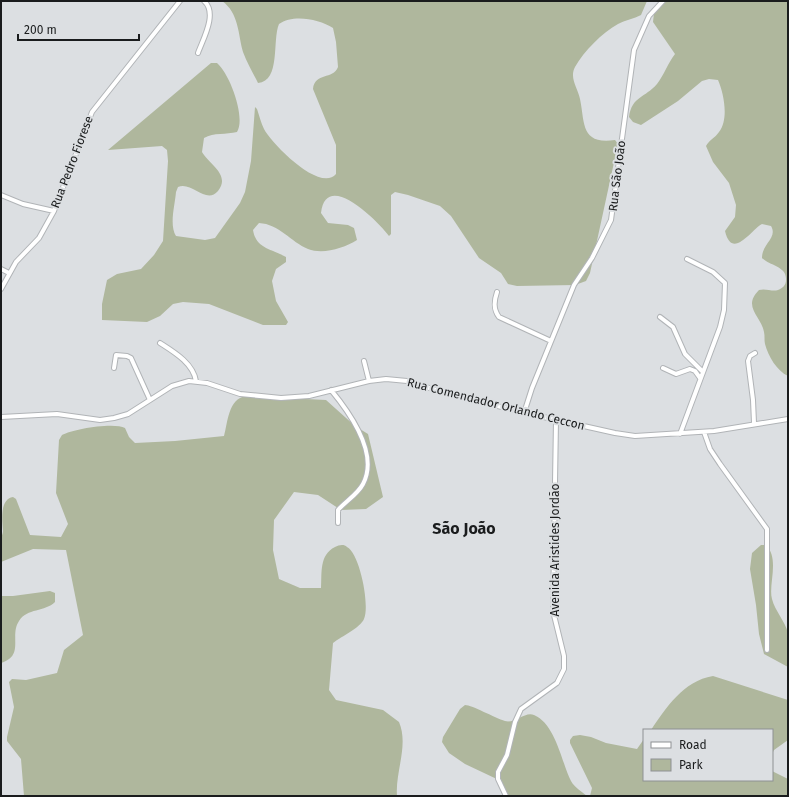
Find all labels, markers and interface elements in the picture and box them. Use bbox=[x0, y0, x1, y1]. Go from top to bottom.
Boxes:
scale bar bbox=[18, 16, 139, 42]
text: 200 m bbox=[24, 23, 57, 37]
street label: Rua Pedro Fiorese bbox=[48, 114, 96, 210]
street label: Rua São João bbox=[606, 140, 628, 212]
street label: Rua Comendador Orlando Ceccon bbox=[406, 375, 586, 433]
street label: Avenida Aristides Jordão bbox=[548, 484, 562, 616]
district label: São João bbox=[432, 519, 496, 538]
legend bbox=[643, 729, 773, 781]
text: Road bbox=[679, 738, 707, 752]
text: Park bbox=[679, 758, 703, 772]

